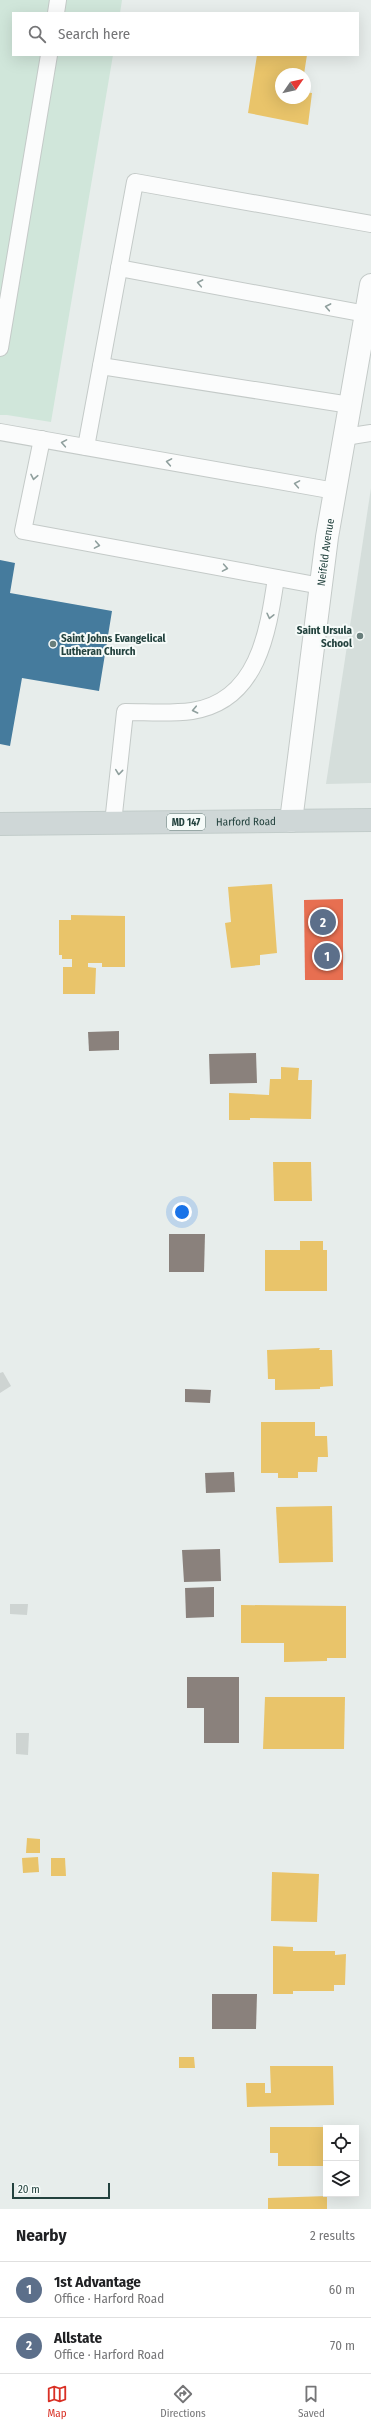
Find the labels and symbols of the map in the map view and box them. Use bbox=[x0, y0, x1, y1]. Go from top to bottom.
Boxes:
north arrow bbox=[275, 68, 311, 104]
one-way arrow bbox=[197, 280, 203, 288]
one-way arrow bbox=[324, 303, 331, 312]
one-way arrow bbox=[61, 439, 67, 448]
one-way arrow bbox=[166, 458, 172, 466]
one-way arrow bbox=[30, 474, 39, 481]
one-way arrow bbox=[294, 480, 300, 489]
street label: Neifeld Avenue bbox=[315, 517, 337, 587]
one-way arrow bbox=[94, 540, 100, 549]
one-way arrow bbox=[222, 563, 228, 572]
one-way arrow bbox=[266, 613, 274, 619]
place label: Saint Ursula School bbox=[297, 624, 353, 650]
marker: Saint Ursula School bbox=[355, 631, 365, 641]
place label: Saint Johns Evangelical Lutheran Church bbox=[61, 632, 167, 658]
marker: Saint Johns Evangelical Lutheran Church bbox=[48, 639, 58, 649]
one-way arrow bbox=[191, 705, 198, 713]
one-way arrow bbox=[114, 769, 123, 775]
road number: MD 147 bbox=[167, 814, 205, 830]
street label: Harford Road bbox=[216, 815, 276, 829]
pin: 2 bbox=[310, 907, 336, 937]
pin: 1 bbox=[314, 941, 340, 971]
your location bbox=[172, 1202, 192, 1222]
scale bar bbox=[12, 2181, 110, 2200]

